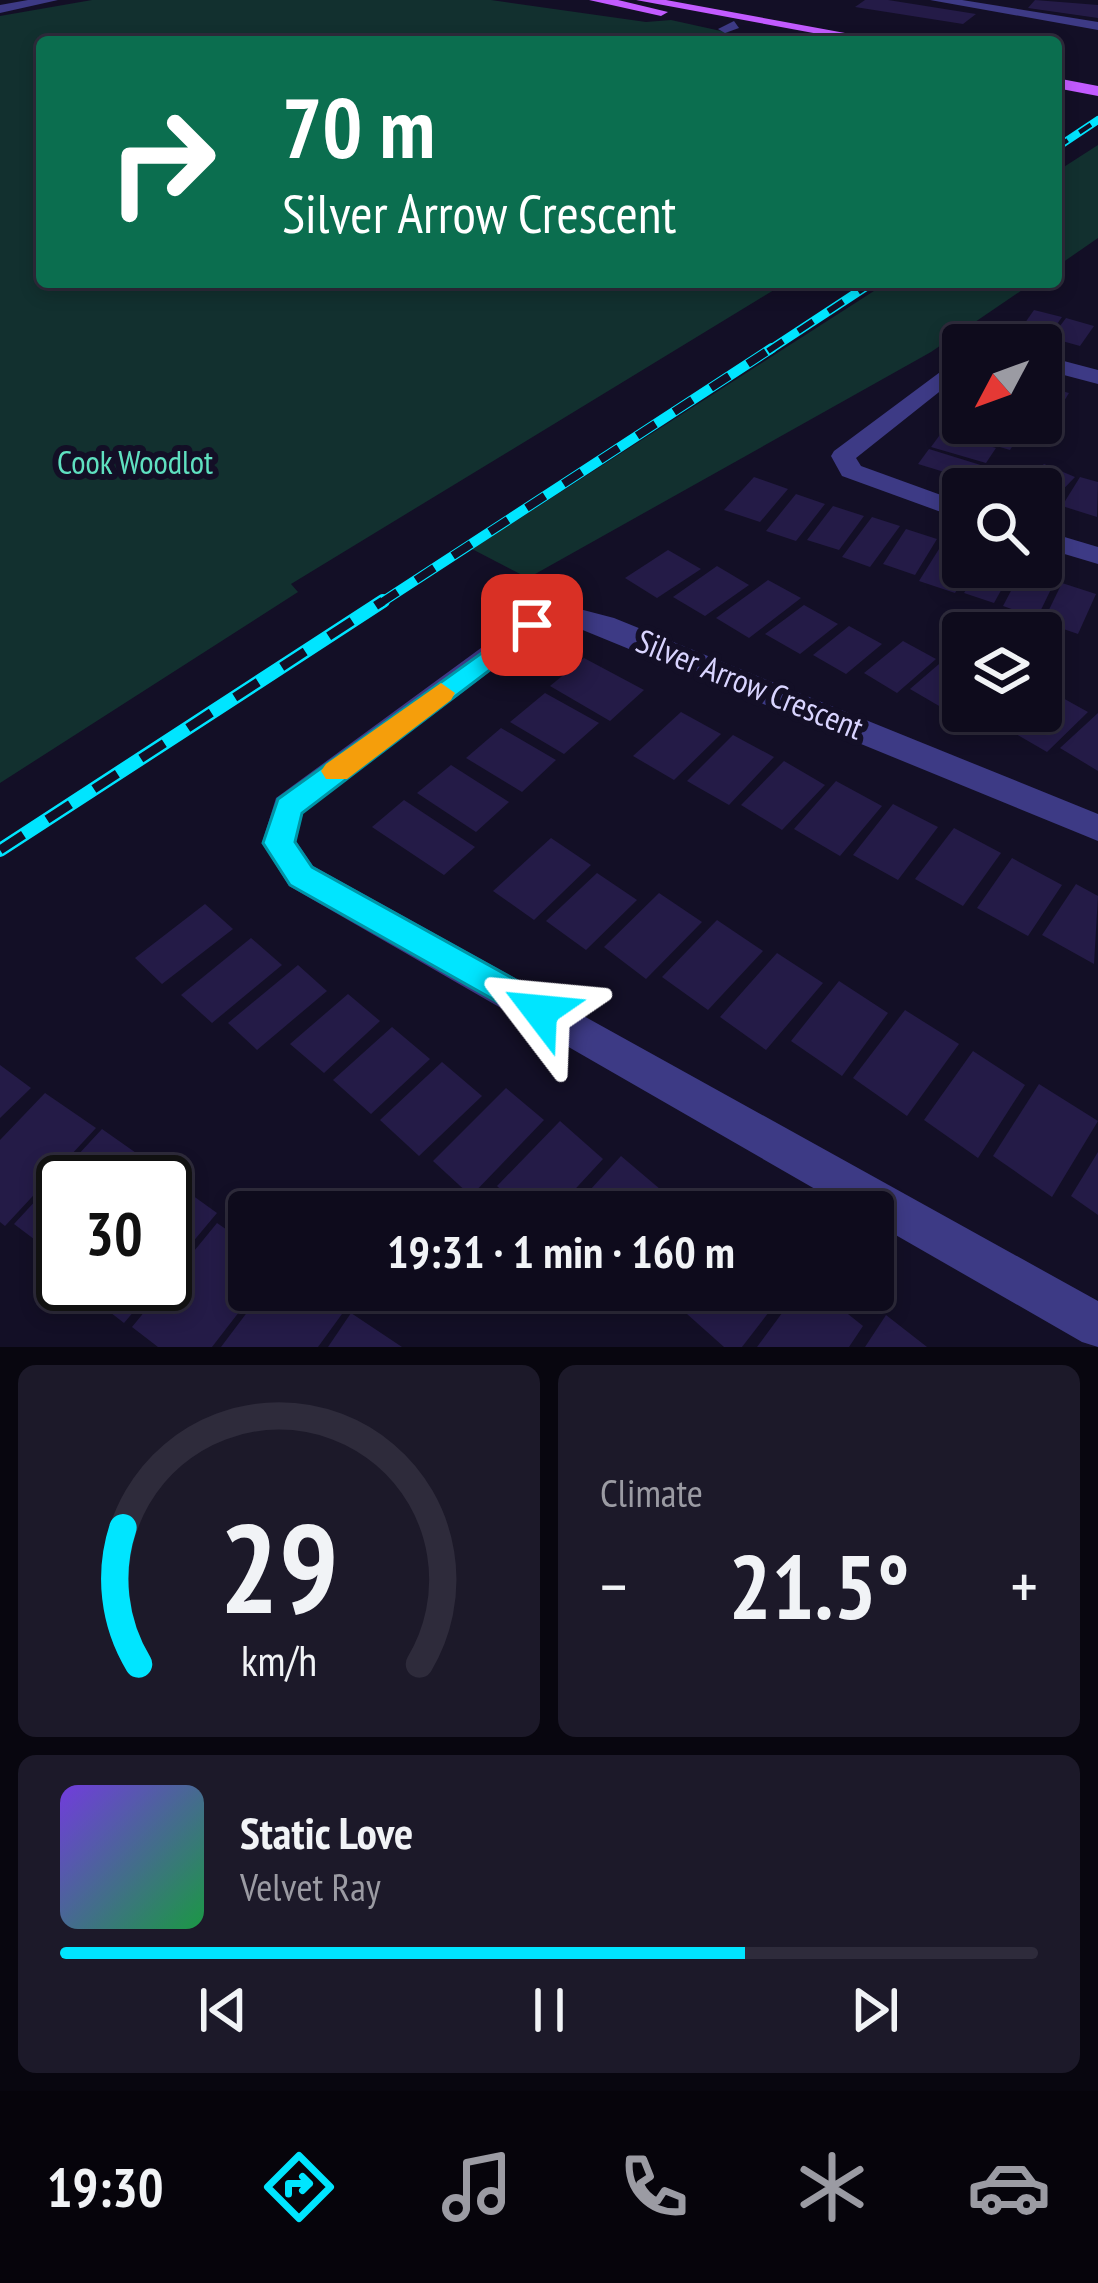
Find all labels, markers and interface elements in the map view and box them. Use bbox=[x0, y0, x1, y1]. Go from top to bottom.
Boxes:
text: 70 m bbox=[282, 72, 435, 181]
icon: right bbox=[84, 84, 240, 240]
text: Silver Arrow Crescent bbox=[282, 178, 676, 248]
north arrow bbox=[942, 324, 1062, 444]
map controls bbox=[942, 324, 1062, 732]
park label: Cook Woodlot bbox=[57, 440, 213, 483]
button: search bbox=[942, 468, 1062, 588]
pin bbox=[481, 574, 583, 676]
icon: arrive bbox=[499, 592, 565, 658]
button: layers bbox=[942, 612, 1062, 732]
street label: Silver Arrow Crescent bbox=[630, 618, 870, 749]
position arrow bbox=[477, 948, 603, 1074]
speed limit sign: 30 bbox=[36, 1155, 192, 1311]
text: 19:31 · 1 min · 160 m bbox=[387, 1222, 735, 1280]
text: Climate bbox=[600, 1467, 703, 1518]
text: 29 bbox=[219, 1486, 339, 1647]
text: 21.5° bbox=[729, 1527, 909, 1644]
text: − bbox=[600, 1543, 627, 1628]
text: + bbox=[1011, 1543, 1038, 1628]
text: km/h bbox=[241, 1632, 317, 1688]
text: Static Love bbox=[240, 1803, 413, 1861]
text: Velvet Ray bbox=[240, 1861, 381, 1912]
icon: previous bbox=[190, 1977, 256, 2043]
icon: pause bbox=[516, 1977, 582, 2043]
icon: next bbox=[842, 1977, 908, 2043]
icon: directions bbox=[257, 2145, 341, 2229]
icon: music bbox=[435, 2145, 519, 2229]
icon: phone bbox=[612, 2145, 696, 2229]
icon: climate bbox=[790, 2145, 874, 2229]
icon: car bbox=[967, 2145, 1051, 2229]
text: 19:30 bbox=[47, 2152, 164, 2222]

